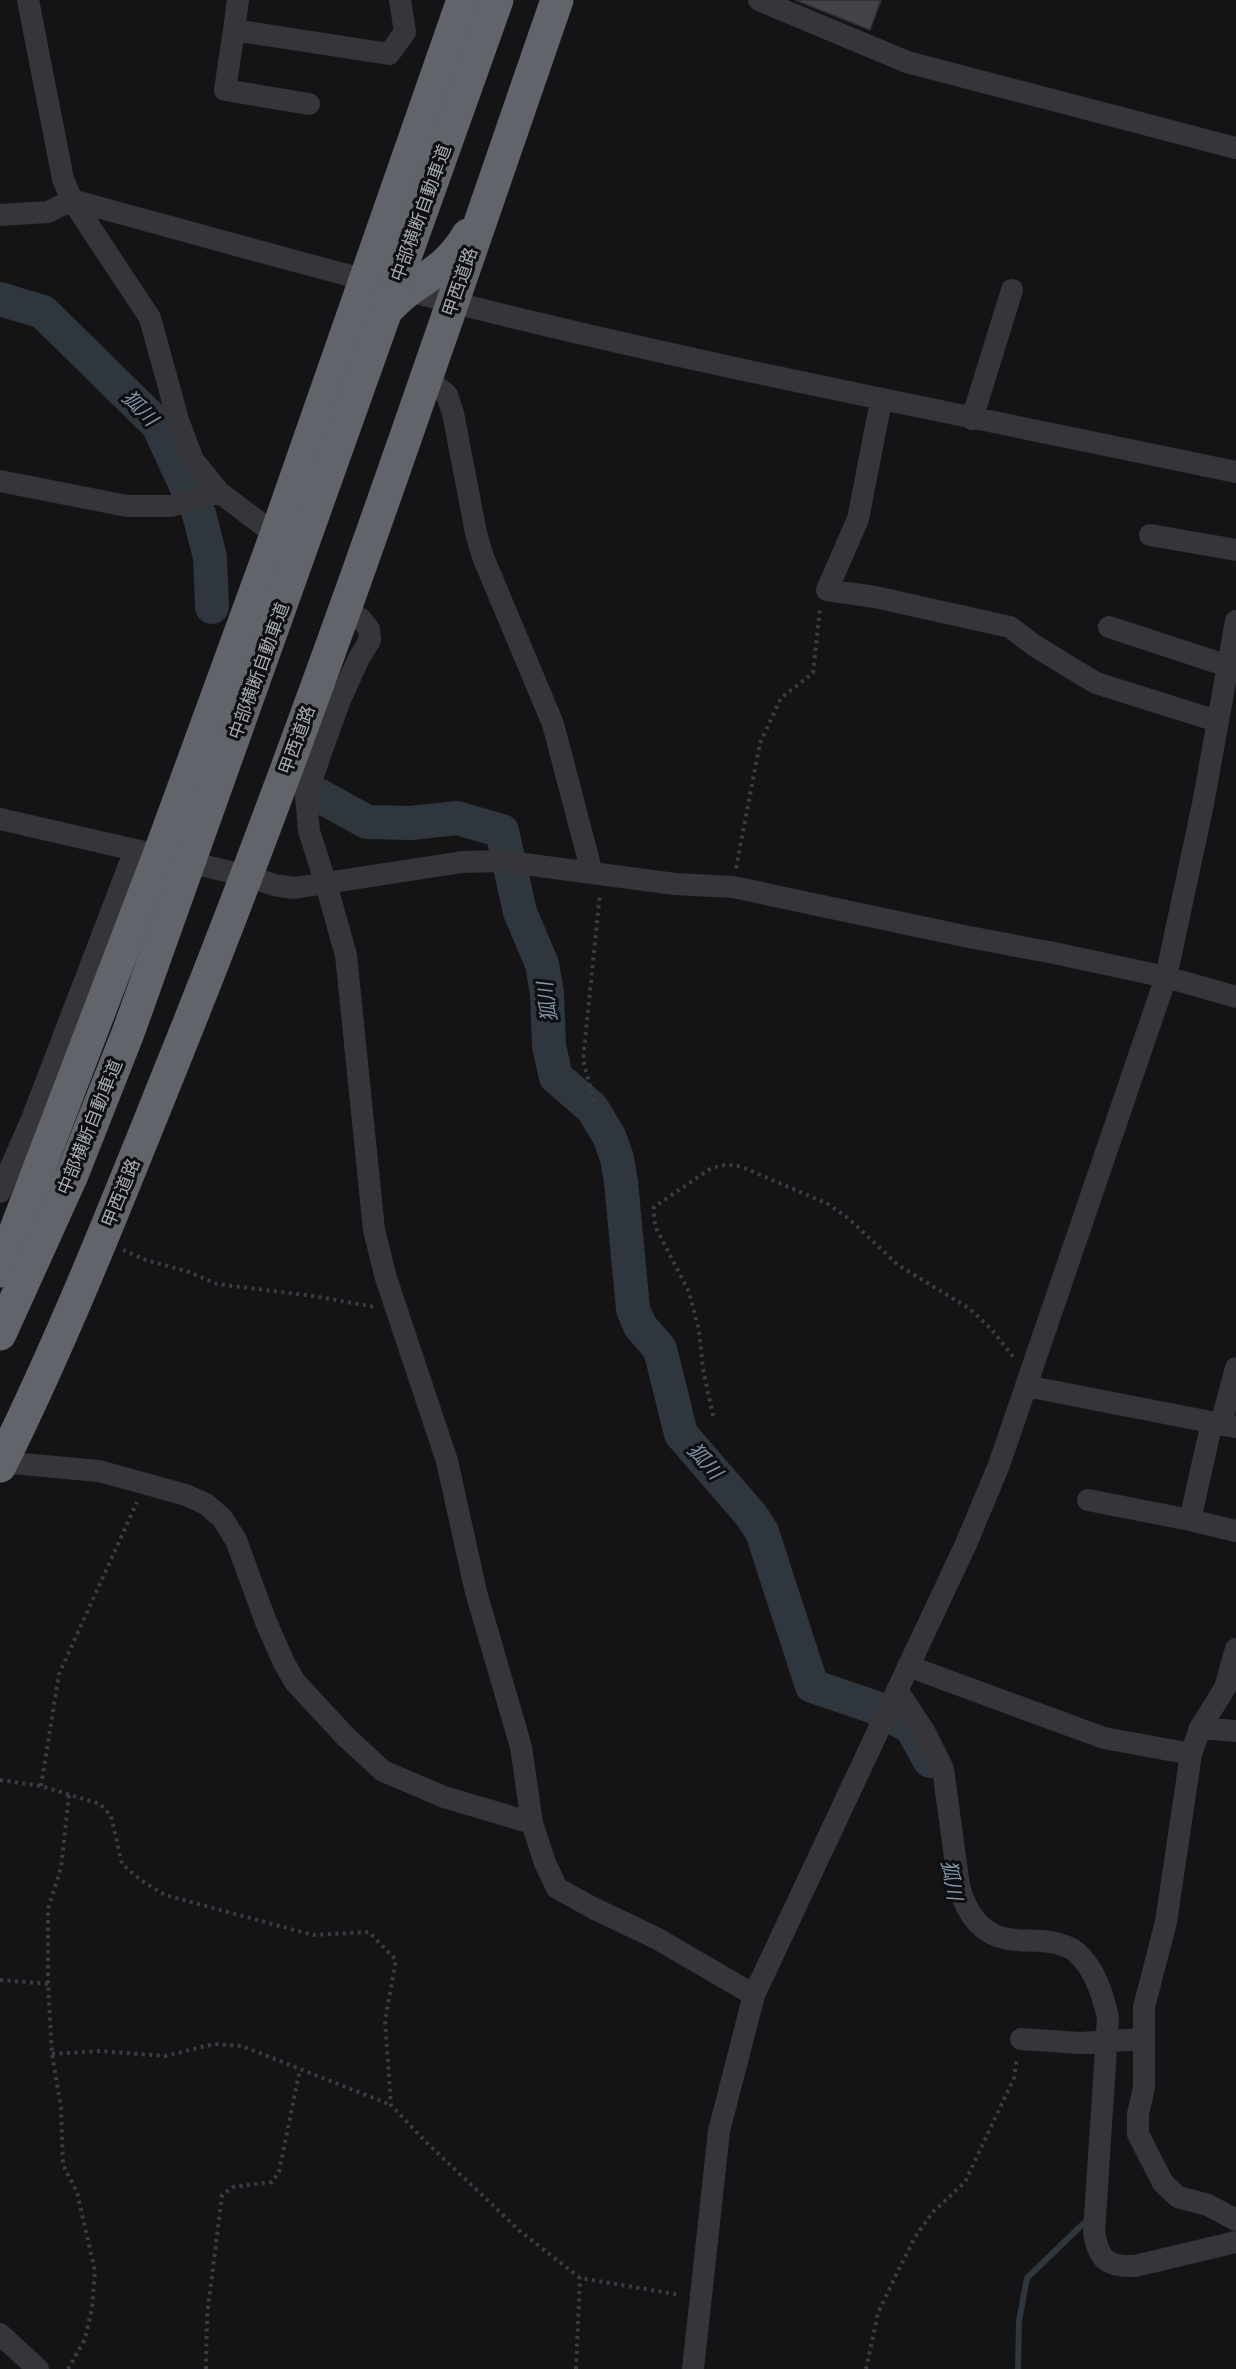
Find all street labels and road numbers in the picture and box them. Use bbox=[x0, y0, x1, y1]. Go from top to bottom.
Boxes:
street label: 中部横断自動車道 bbox=[386, 142, 456, 284]
street label: 甲西道路 bbox=[438, 244, 482, 320]
street label: 中部横断自動車道 bbox=[224, 600, 294, 742]
street label: 甲西道路 bbox=[274, 702, 320, 778]
street label: 中部横断自動車道 bbox=[53, 1056, 127, 1198]
street label: 甲西道路 bbox=[97, 1156, 145, 1230]

